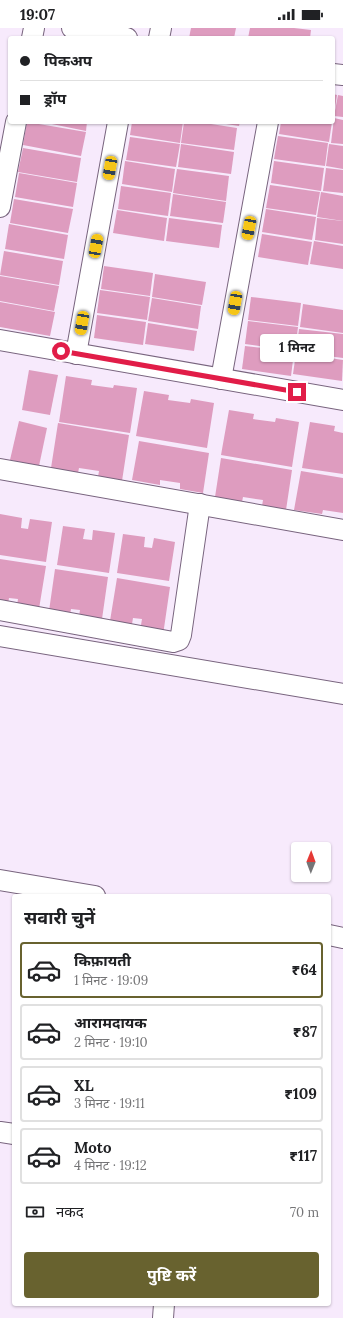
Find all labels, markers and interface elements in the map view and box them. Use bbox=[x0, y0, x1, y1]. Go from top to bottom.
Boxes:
text: 19:07 bbox=[20, 5, 55, 24]
text: पिकअप bbox=[44, 51, 92, 70]
text: ड्रॉप bbox=[44, 89, 66, 108]
car bbox=[102, 155, 118, 181]
car bbox=[241, 215, 257, 241]
car bbox=[88, 233, 104, 259]
car bbox=[227, 290, 243, 316]
car bbox=[74, 310, 90, 336]
callout: 1 मिनट bbox=[260, 334, 334, 362]
text: 1 मिनट bbox=[279, 339, 315, 356]
route start bbox=[52, 342, 70, 360]
route end bbox=[288, 383, 306, 401]
north arrow bbox=[291, 842, 331, 882]
map controls bbox=[291, 842, 331, 882]
text: सवारी चुनें bbox=[24, 906, 95, 929]
text: किफ़ायती bbox=[74, 951, 131, 970]
icon: car bbox=[26, 952, 62, 988]
text: ₹64 bbox=[292, 960, 317, 979]
text: 1 मिनट · 19:09 bbox=[74, 972, 148, 989]
text: आरामदायक bbox=[74, 1013, 147, 1032]
icon: car bbox=[26, 1014, 62, 1050]
text: ₹87 bbox=[293, 1022, 317, 1041]
text: 2 मिनट · 19:10 bbox=[74, 1034, 148, 1051]
icon: car bbox=[26, 1076, 62, 1112]
text: XL bbox=[74, 1076, 94, 1095]
text: ₹109 bbox=[284, 1084, 317, 1103]
text: 3 मिनट · 19:11 bbox=[74, 1095, 145, 1112]
icon: car bbox=[26, 1138, 62, 1174]
text: Moto bbox=[74, 1138, 111, 1157]
text: ₹117 bbox=[289, 1146, 317, 1165]
text: 4 मिनट · 19:12 bbox=[74, 1157, 147, 1174]
icon: cash bbox=[24, 1201, 46, 1223]
text: नकद bbox=[56, 1202, 84, 1221]
text: 70 m bbox=[290, 1204, 319, 1221]
button: पुष्टि करें bbox=[24, 1252, 319, 1298]

